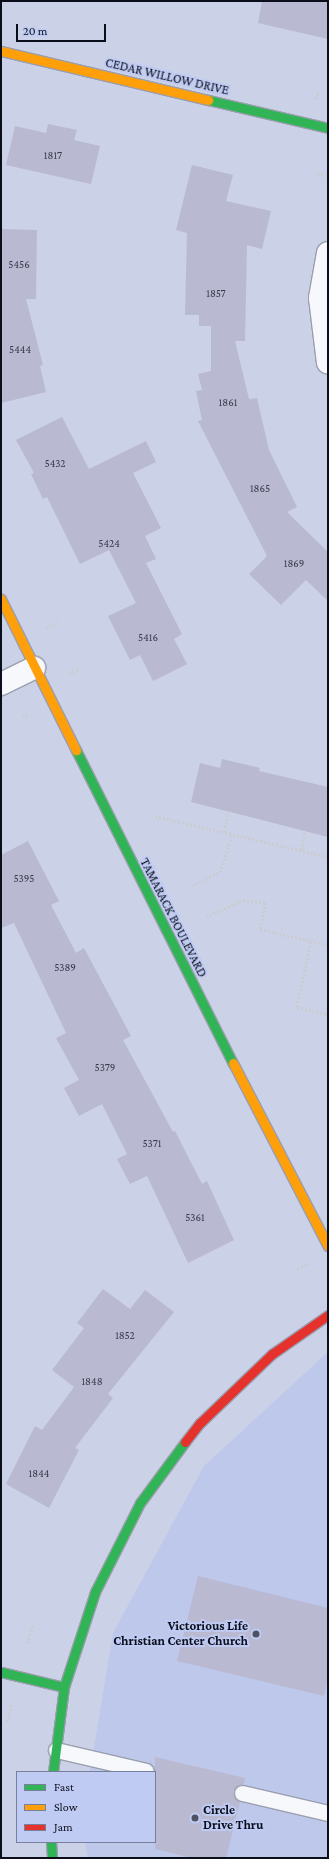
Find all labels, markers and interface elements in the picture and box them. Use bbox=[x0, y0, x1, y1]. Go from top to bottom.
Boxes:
scale bar bbox=[18, 16, 108, 42]
text: 20 m bbox=[23, 24, 47, 38]
street label: CEDAR WILLOW DRIVE bbox=[104, 55, 230, 99]
house number: 1817 bbox=[44, 148, 62, 162]
house number: 5456 bbox=[8, 257, 30, 271]
house number: 1857 bbox=[206, 286, 226, 300]
house number: 5444 bbox=[9, 342, 31, 356]
house number: 1861 bbox=[219, 395, 237, 409]
house number: 5432 bbox=[44, 456, 66, 470]
house number: 1865 bbox=[250, 481, 270, 495]
house number: 5424 bbox=[98, 536, 120, 550]
house number: 1869 bbox=[284, 556, 304, 570]
house number: 5416 bbox=[138, 630, 158, 644]
street label: TAMARACK BOULEVARD bbox=[136, 856, 210, 980]
house number: 5395 bbox=[14, 871, 34, 885]
house number: 5389 bbox=[54, 960, 76, 974]
house number: 5379 bbox=[95, 1060, 115, 1074]
house number: 5371 bbox=[143, 1136, 161, 1150]
house number: 5361 bbox=[185, 1210, 205, 1224]
house number: 1852 bbox=[115, 1328, 135, 1342]
house number: 1848 bbox=[81, 1374, 103, 1388]
house number: 1844 bbox=[29, 1466, 49, 1480]
place label: Victorious Life Christian Center Church bbox=[113, 1619, 248, 1650]
marker: Victorious Life Christian Center Church bbox=[251, 1629, 261, 1639]
legend bbox=[16, 1771, 156, 1843]
text: Fast bbox=[54, 1780, 74, 1794]
text: Slow bbox=[54, 1800, 78, 1814]
place label: Circle Drive Thru bbox=[203, 1803, 263, 1834]
marker: Circle Drive Thru bbox=[190, 1813, 200, 1823]
text: Jam bbox=[54, 1820, 73, 1834]

